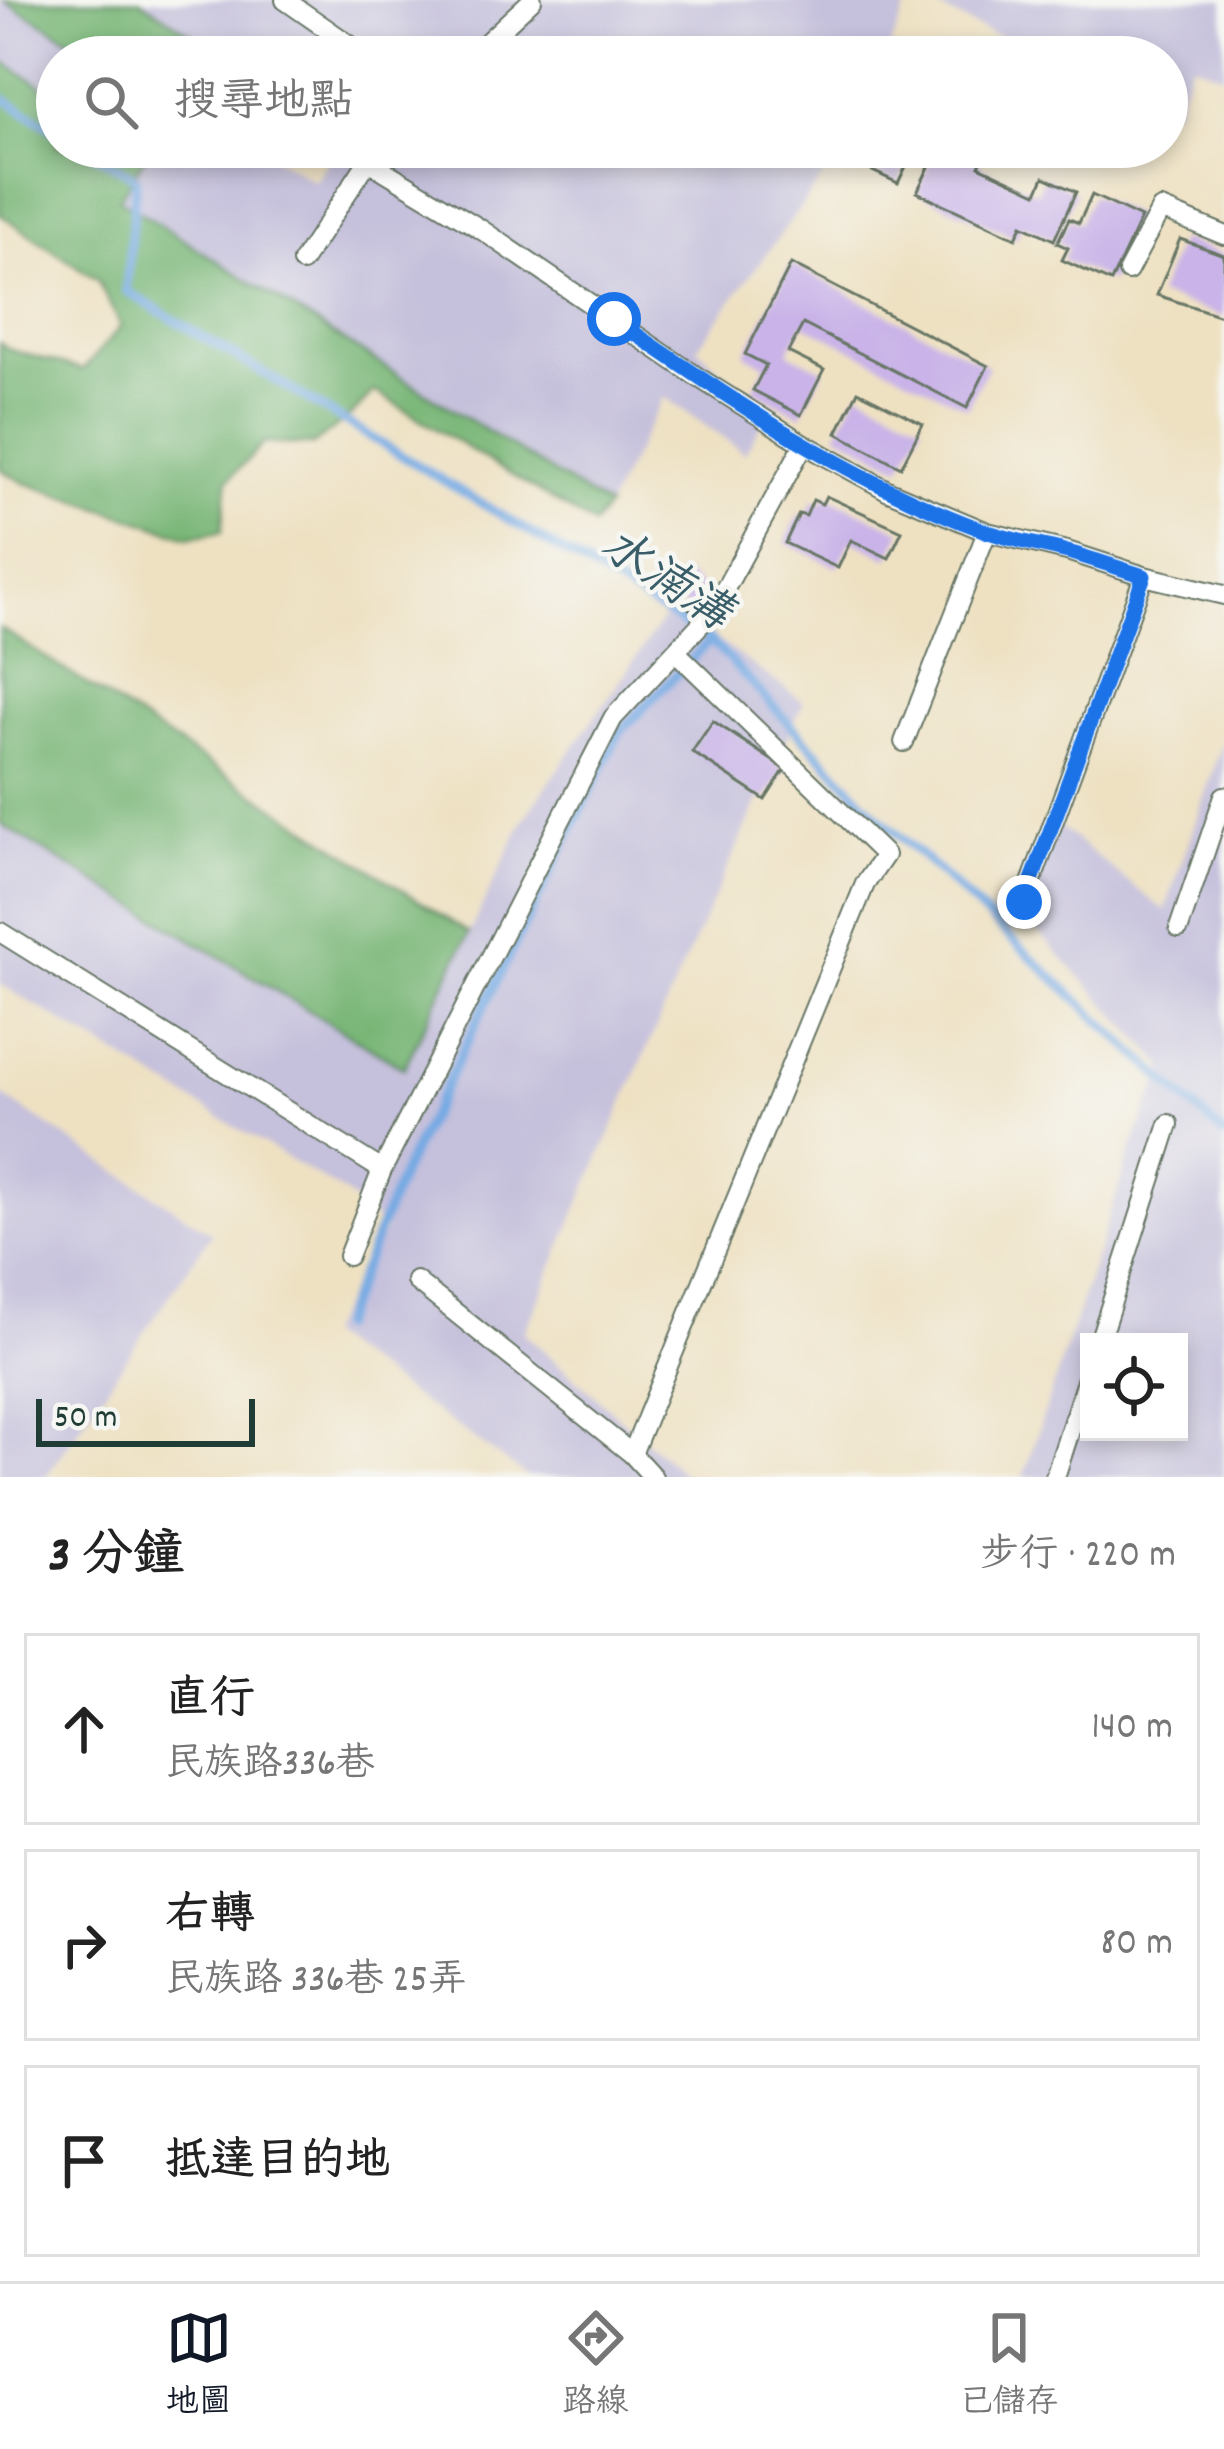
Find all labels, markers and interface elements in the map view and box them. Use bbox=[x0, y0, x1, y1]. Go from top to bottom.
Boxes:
search box bbox=[36, 36, 1188, 168]
icon: search bbox=[78, 69, 144, 135]
text: 搜尋地點 bbox=[174, 73, 354, 137]
route start bbox=[587, 292, 641, 346]
water label: 水湳溝 bbox=[585, 514, 746, 653]
route end bbox=[997, 875, 1051, 929]
map controls bbox=[1080, 1333, 1188, 1441]
button: locate bbox=[1080, 1333, 1188, 1441]
scale bar bbox=[36, 1393, 255, 1446]
text: 50 m bbox=[54, 1396, 118, 1443]
text: 3 分鐘 bbox=[48, 1523, 184, 1595]
text: 步行 · 220 m bbox=[980, 1530, 1176, 1585]
text: 直行 bbox=[165, 1670, 255, 1734]
icon: ahead bbox=[51, 1696, 117, 1762]
text: 140 m bbox=[1091, 1702, 1173, 1757]
text: 民族路336巷 bbox=[165, 1739, 375, 1794]
text: 右轉 bbox=[165, 1886, 255, 1950]
icon: right bbox=[51, 1912, 117, 1978]
text: 80 m bbox=[1100, 1918, 1173, 1973]
text: 民族路 336巷 25弄 bbox=[165, 1955, 467, 2010]
icon: arrive bbox=[51, 2128, 117, 2194]
text: 抵達目的地 bbox=[165, 2132, 390, 2196]
tab: 地圖 bbox=[166, 2305, 232, 2428]
tab: 路線 bbox=[563, 2305, 629, 2428]
tab: 已儲存 bbox=[960, 2305, 1059, 2428]

